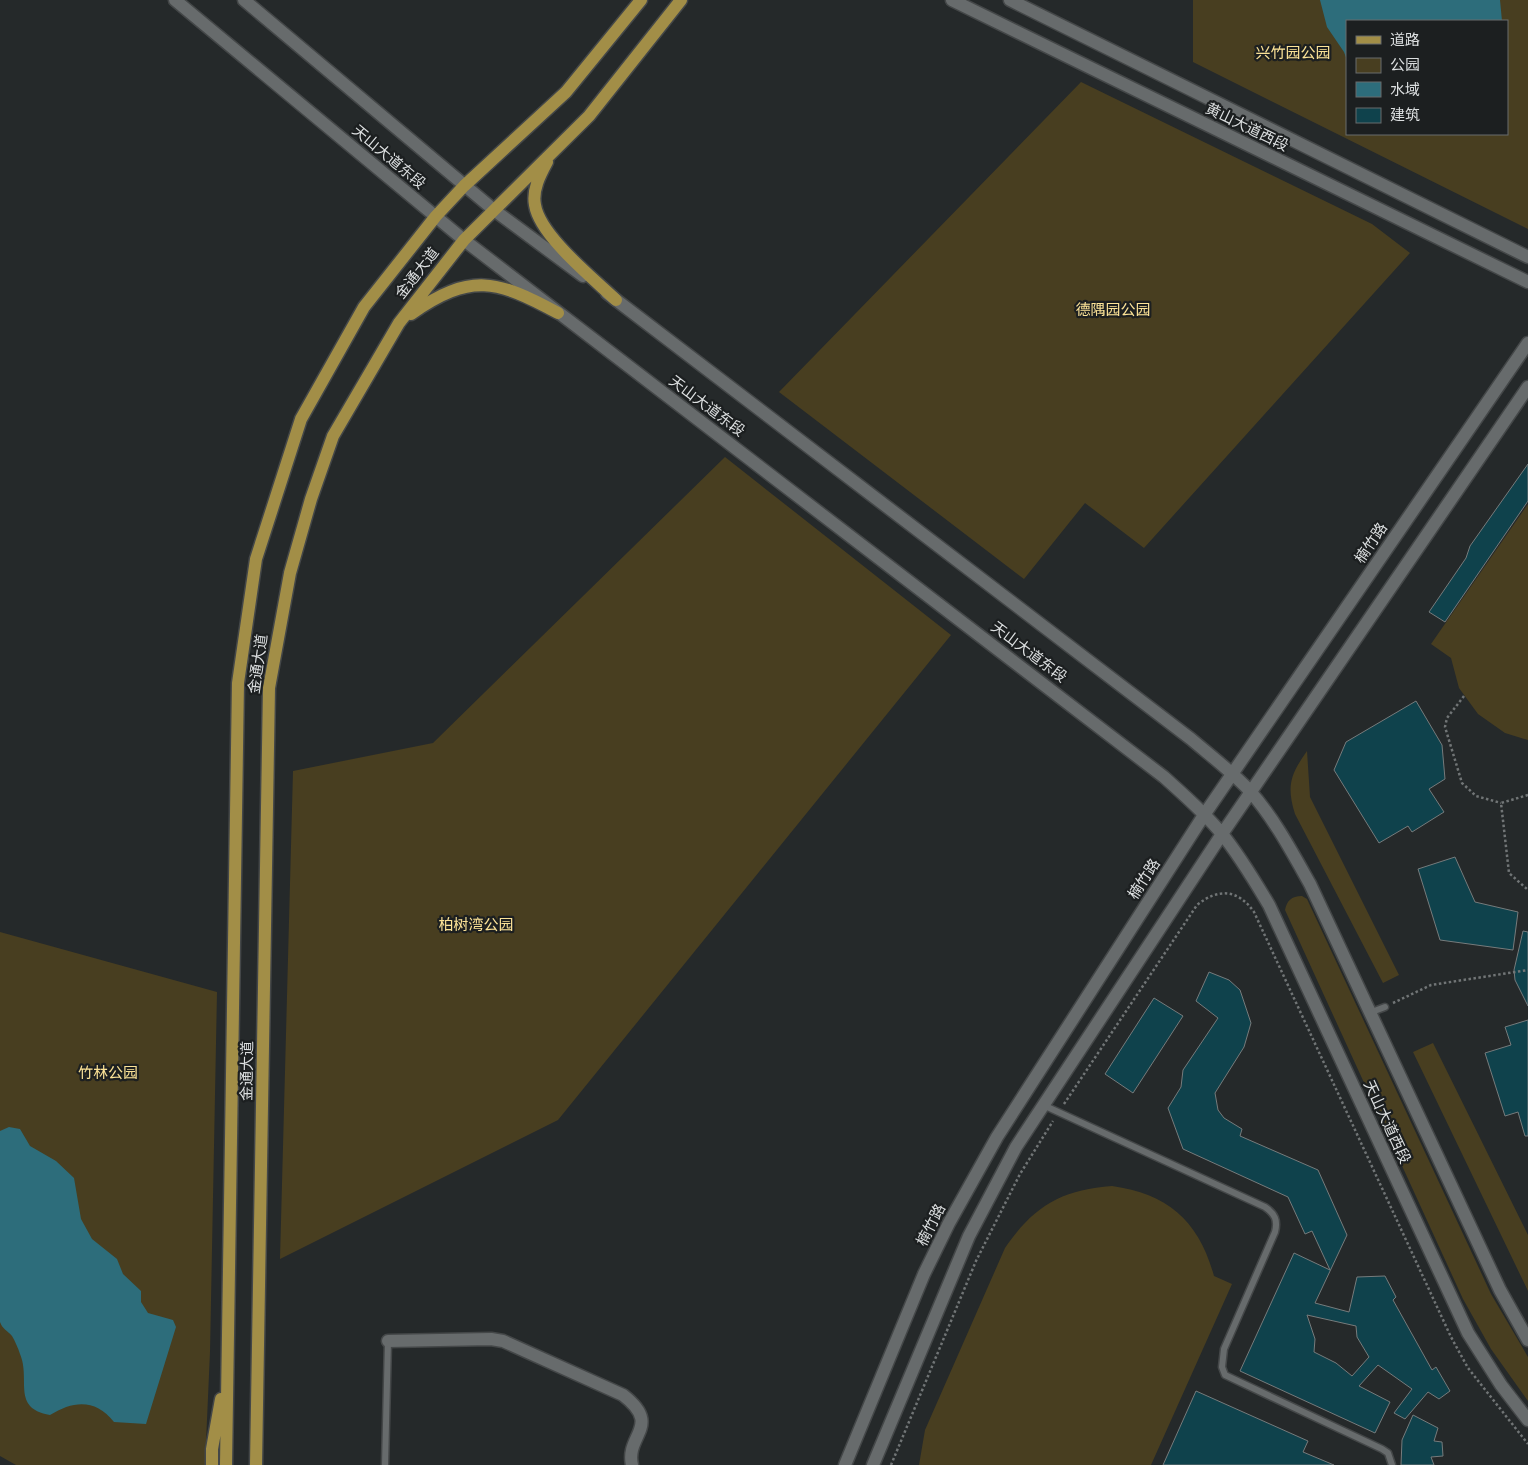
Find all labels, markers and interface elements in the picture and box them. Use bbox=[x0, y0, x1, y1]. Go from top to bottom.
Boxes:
legend bbox=[1346, 20, 1508, 135]
text: 道路 bbox=[1390, 31, 1420, 49]
park label: 兴竹园公园 bbox=[1255, 44, 1331, 62]
text: 公园 bbox=[1390, 56, 1420, 74]
text: 水域 bbox=[1390, 81, 1420, 99]
street label: 黄山大道西段 bbox=[1203, 99, 1291, 155]
text: 建筑 bbox=[1390, 106, 1420, 124]
street label: 天山大道东段 bbox=[349, 121, 429, 193]
street label: 金通大道 bbox=[391, 244, 443, 302]
park label: 德隅园公园 bbox=[1075, 301, 1151, 319]
street label: 天山大道东段 bbox=[666, 372, 748, 440]
street label: 楠竹路 bbox=[1351, 519, 1391, 567]
street label: 天山大道东段 bbox=[988, 618, 1070, 686]
street label: 金通大道 bbox=[245, 633, 271, 695]
street label: 楠竹路 bbox=[1124, 855, 1164, 903]
park label: 柏树湾公园 bbox=[438, 916, 514, 934]
street label: 金通大道 bbox=[237, 1041, 257, 1101]
park label: 竹林公园 bbox=[78, 1064, 138, 1082]
street label: 天山大道西段 bbox=[1360, 1077, 1414, 1167]
street label: 楠竹路 bbox=[913, 1201, 949, 1249]

